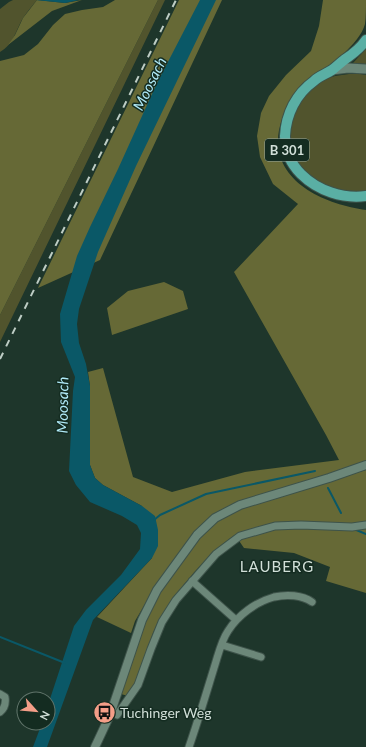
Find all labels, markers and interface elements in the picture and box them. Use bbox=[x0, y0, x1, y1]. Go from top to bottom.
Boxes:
water label: Moosach bbox=[129, 54, 170, 113]
road number: B 301 bbox=[265, 139, 309, 161]
water label: Moosach bbox=[53, 376, 71, 433]
district label: LAUBERG bbox=[240, 557, 314, 575]
north arrow bbox=[16, 691, 56, 731]
bus stop icon: Tuchinger Weg bbox=[92, 700, 118, 726]
place label: Tuchinger Weg bbox=[120, 704, 211, 721]
text: N bbox=[38, 709, 53, 722]

